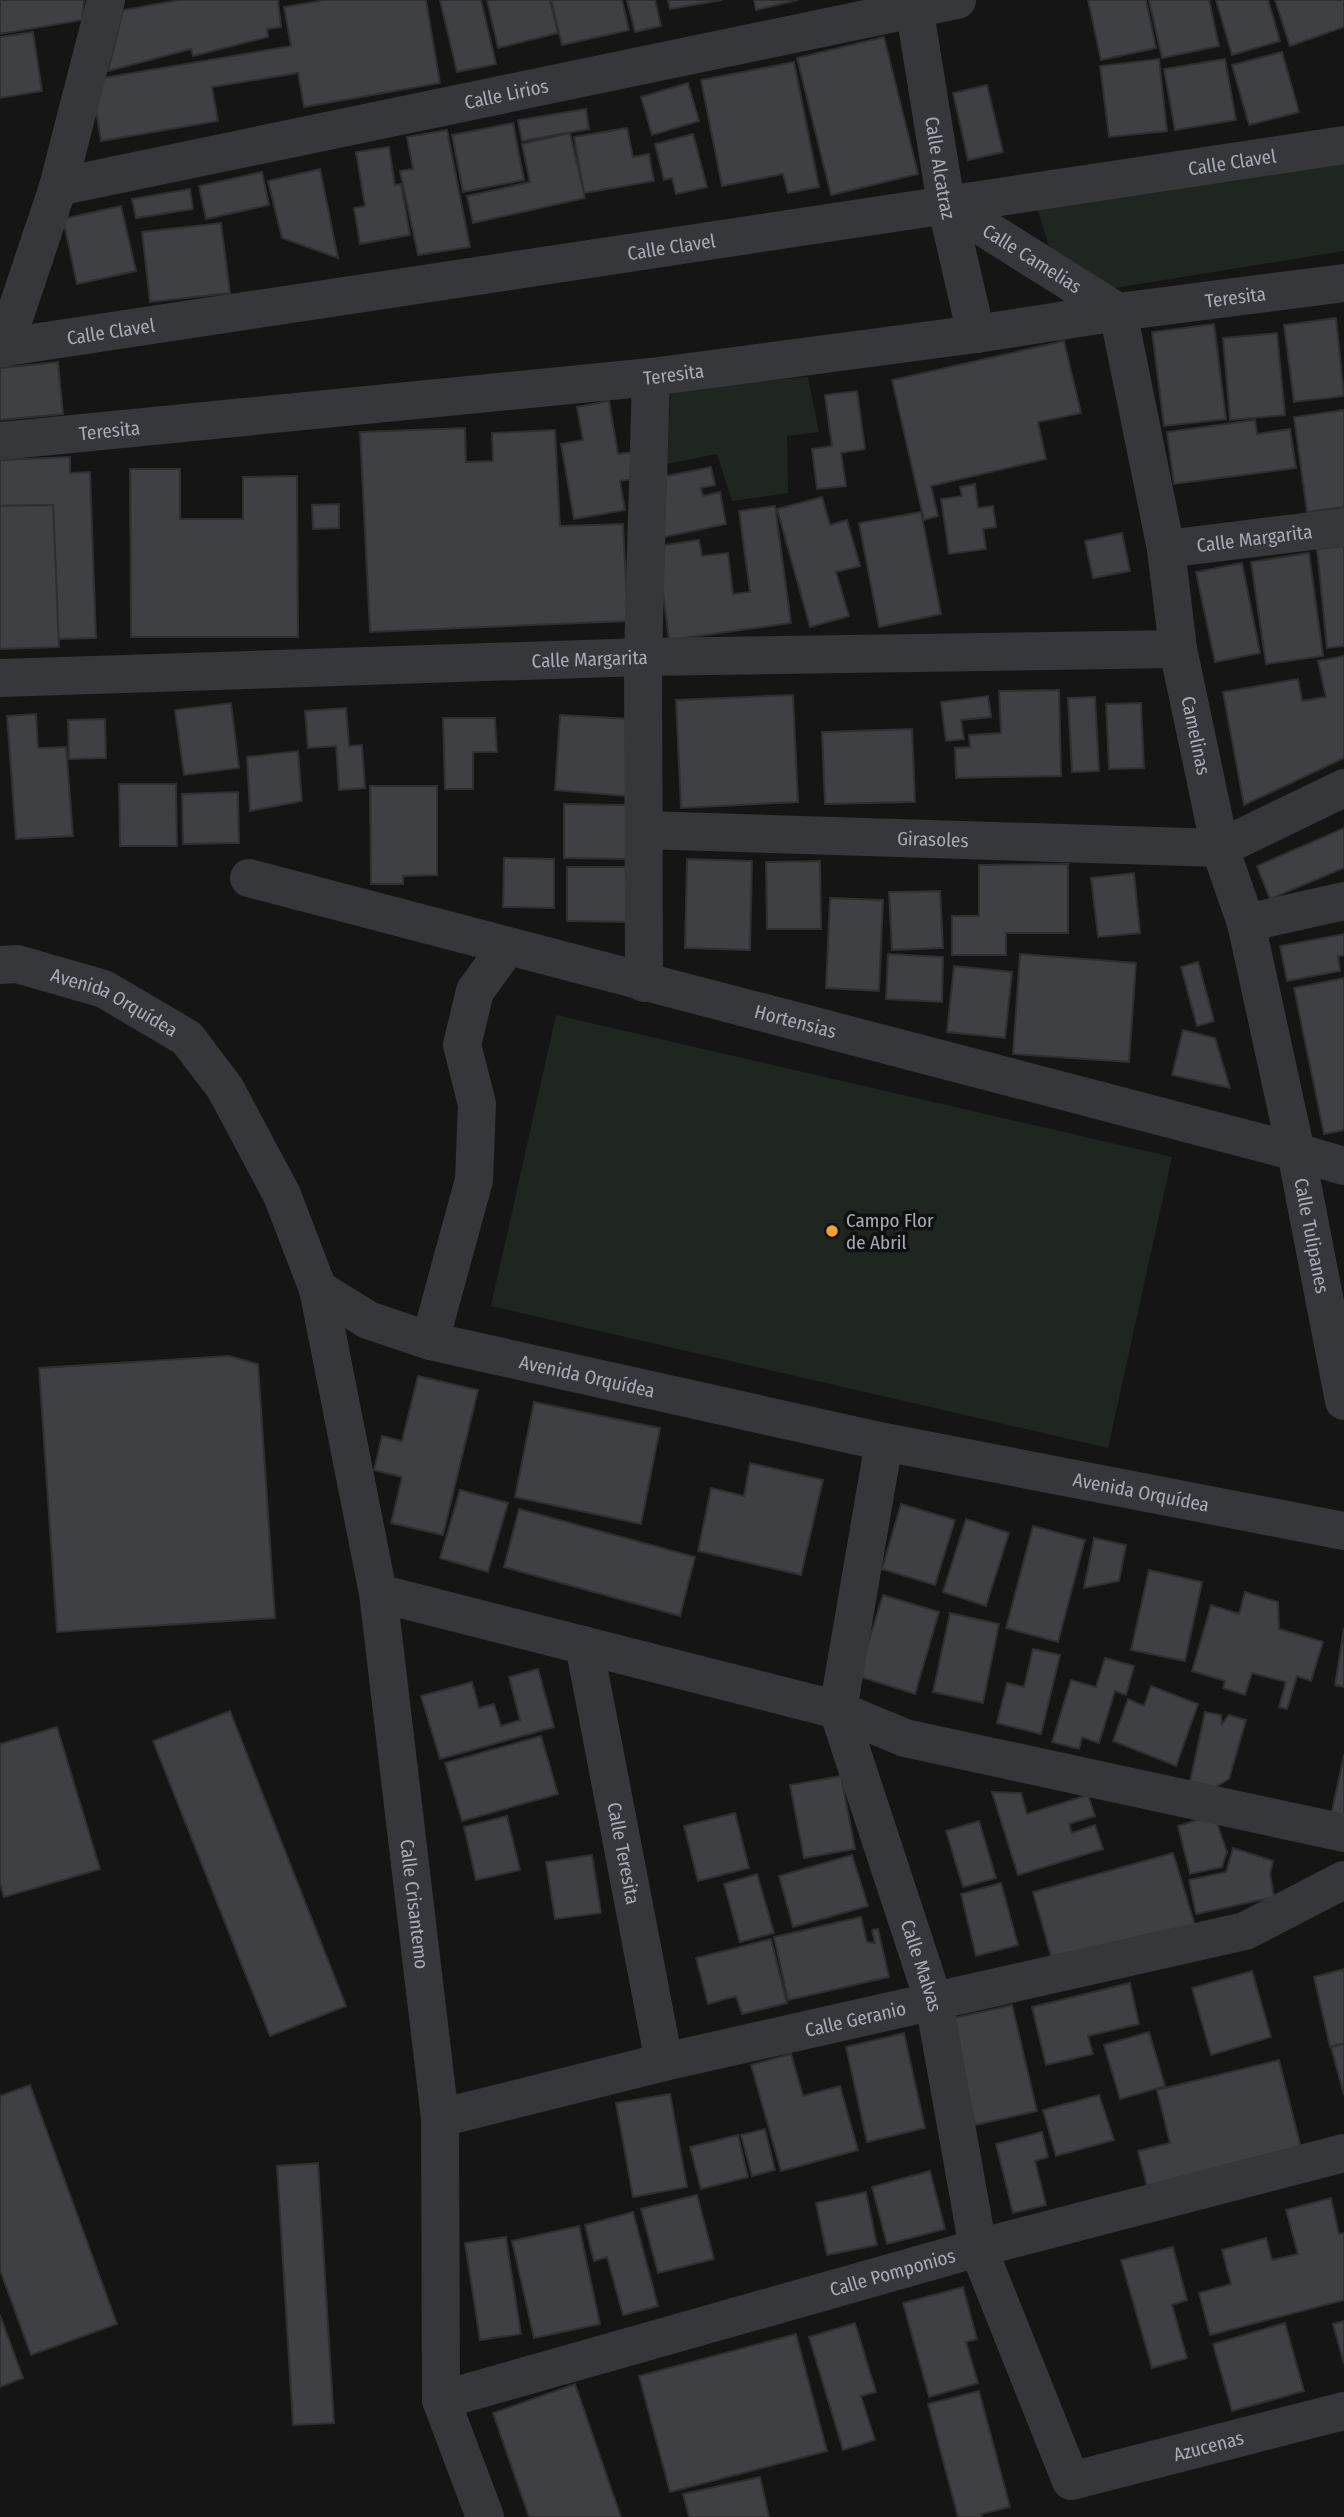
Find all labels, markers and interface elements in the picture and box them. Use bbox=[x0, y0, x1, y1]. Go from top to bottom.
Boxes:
street label: Calle Lirios bbox=[462, 74, 551, 114]
street label: Calle Alcatraz bbox=[920, 115, 960, 222]
street label: Calle Clavel bbox=[1187, 144, 1278, 180]
street label: Calle Camelias bbox=[978, 219, 1086, 298]
street label: Calle Clavel bbox=[626, 229, 717, 265]
street label: Teresita bbox=[1204, 282, 1267, 313]
street label: Calle Clavel bbox=[65, 314, 156, 350]
street label: Teresita bbox=[642, 359, 705, 390]
street label: Teresita bbox=[78, 416, 141, 445]
street label: Calle Margarita bbox=[1195, 520, 1314, 557]
street label: Calle Margarita bbox=[531, 646, 648, 673]
street label: Camelinas bbox=[1176, 694, 1215, 777]
street label: Girasoles bbox=[897, 827, 969, 852]
street label: Avenida Orquídea bbox=[48, 963, 182, 1042]
street label: Hortensias bbox=[752, 1000, 839, 1043]
street label: Calle Tulipanes bbox=[1289, 1176, 1334, 1295]
place label: Campo Flor de Abril bbox=[846, 1209, 934, 1254]
marker: Campo Flor de Abril bbox=[824, 1223, 840, 1239]
street label: Avenida Orquídea bbox=[517, 1350, 657, 1403]
street label: Avenida Orquídea bbox=[1071, 1468, 1211, 1517]
street label: Calle Teresita bbox=[602, 1800, 644, 1906]
street label: Calle Crisantemo bbox=[395, 1838, 433, 1970]
street label: Calle Malvas bbox=[896, 1917, 946, 2013]
street label: Calle Geranio bbox=[803, 1997, 908, 2042]
street label: Calle Pomponios bbox=[827, 2244, 958, 2301]
street label: Azucenas bbox=[1171, 2426, 1246, 2466]

